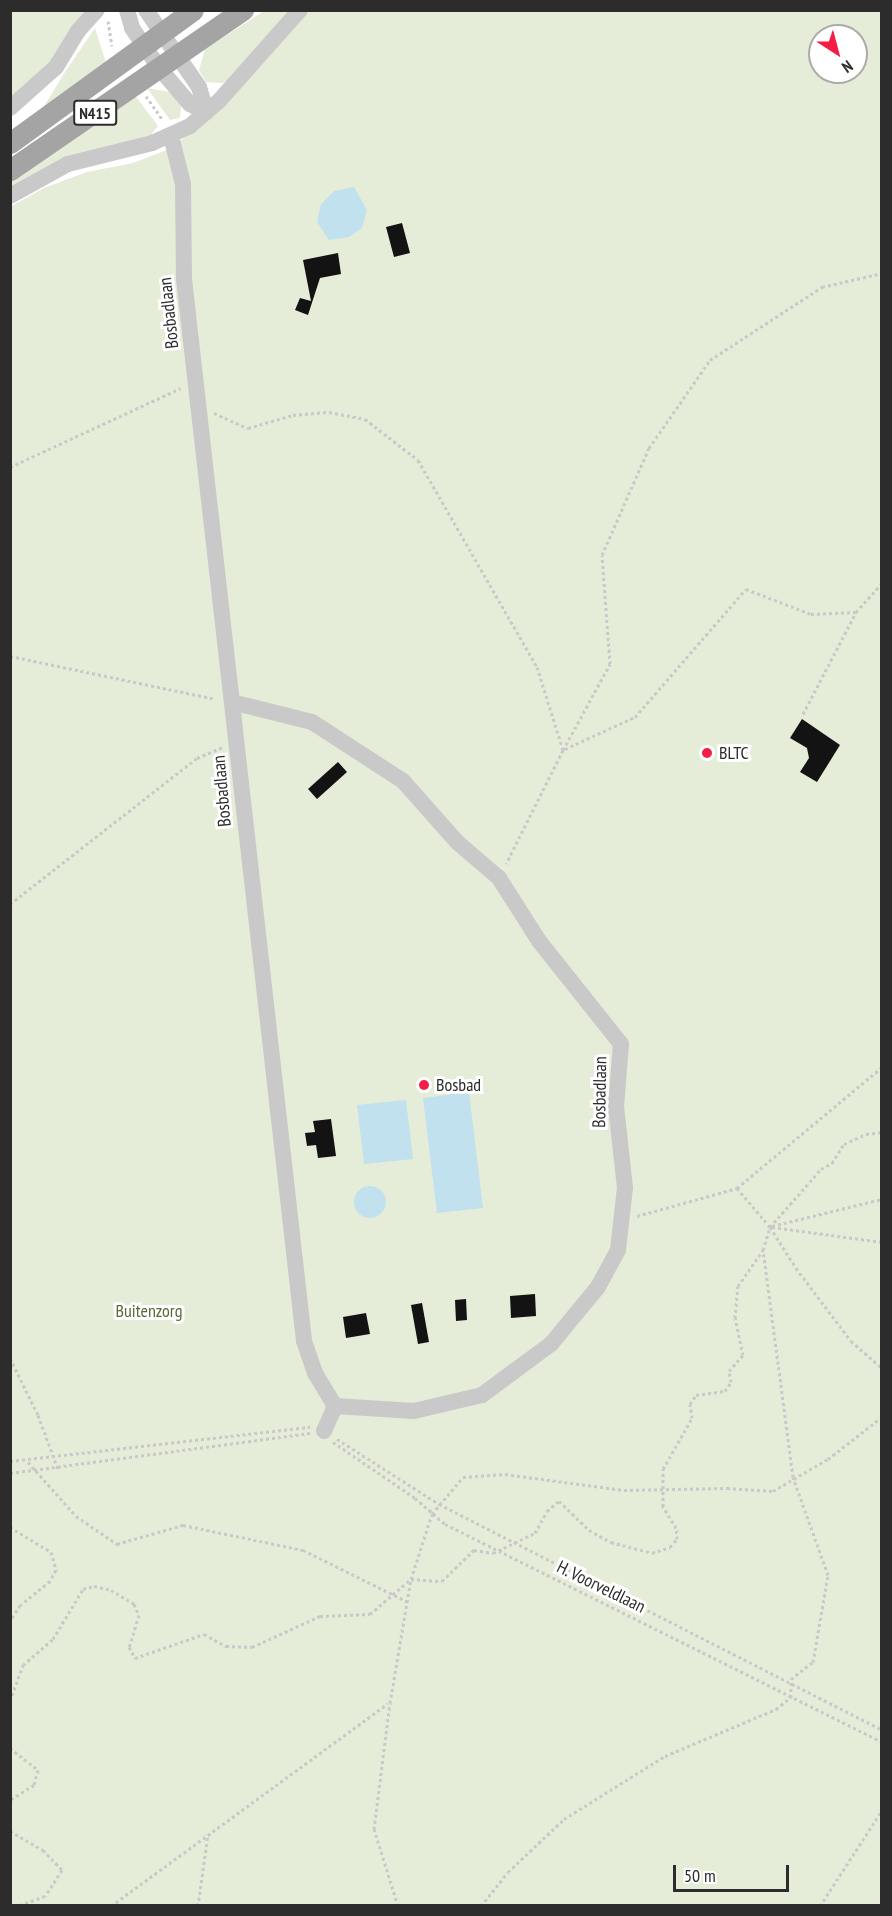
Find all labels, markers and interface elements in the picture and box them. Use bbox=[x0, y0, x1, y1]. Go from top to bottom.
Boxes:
north arrow bbox=[808, 24, 868, 84]
text: N bbox=[838, 56, 857, 78]
road number: N415 bbox=[72, 100, 118, 126]
street label: Bosbadlaan bbox=[155, 276, 183, 350]
place label: BLTC bbox=[719, 742, 749, 764]
marker: BLTC bbox=[700, 746, 714, 760]
street label: Bosbadlaan bbox=[208, 754, 236, 828]
street label: Bosbadlaan bbox=[589, 1056, 611, 1128]
place label: Bosbad bbox=[436, 1074, 481, 1096]
marker: Bosbad bbox=[417, 1078, 431, 1092]
park label: Buitenzorg bbox=[115, 1300, 183, 1322]
street label: H. Voorveldlaan bbox=[552, 1556, 650, 1618]
scale bar bbox=[676, 1853, 792, 1891]
text: 50 m bbox=[684, 1864, 716, 1887]

